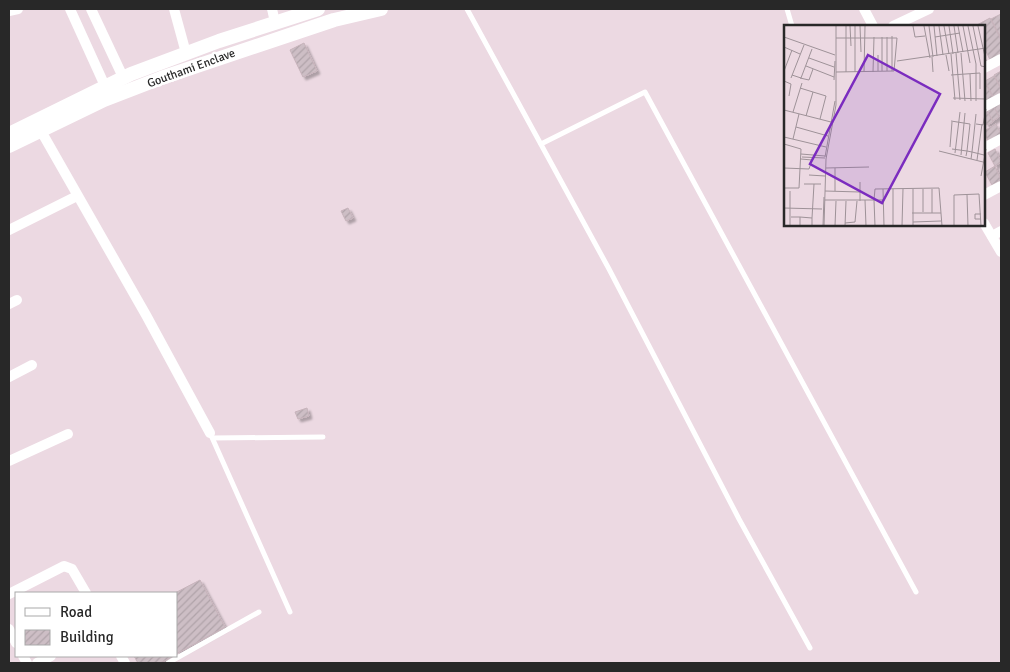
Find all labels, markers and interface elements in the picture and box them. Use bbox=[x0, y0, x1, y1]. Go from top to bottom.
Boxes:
inset map bbox=[784, 25, 985, 226]
street label: Gouthami Enclave bbox=[145, 46, 237, 91]
legend bbox=[15, 592, 178, 657]
text: Road bbox=[60, 603, 92, 621]
text: Building bbox=[60, 628, 114, 646]

